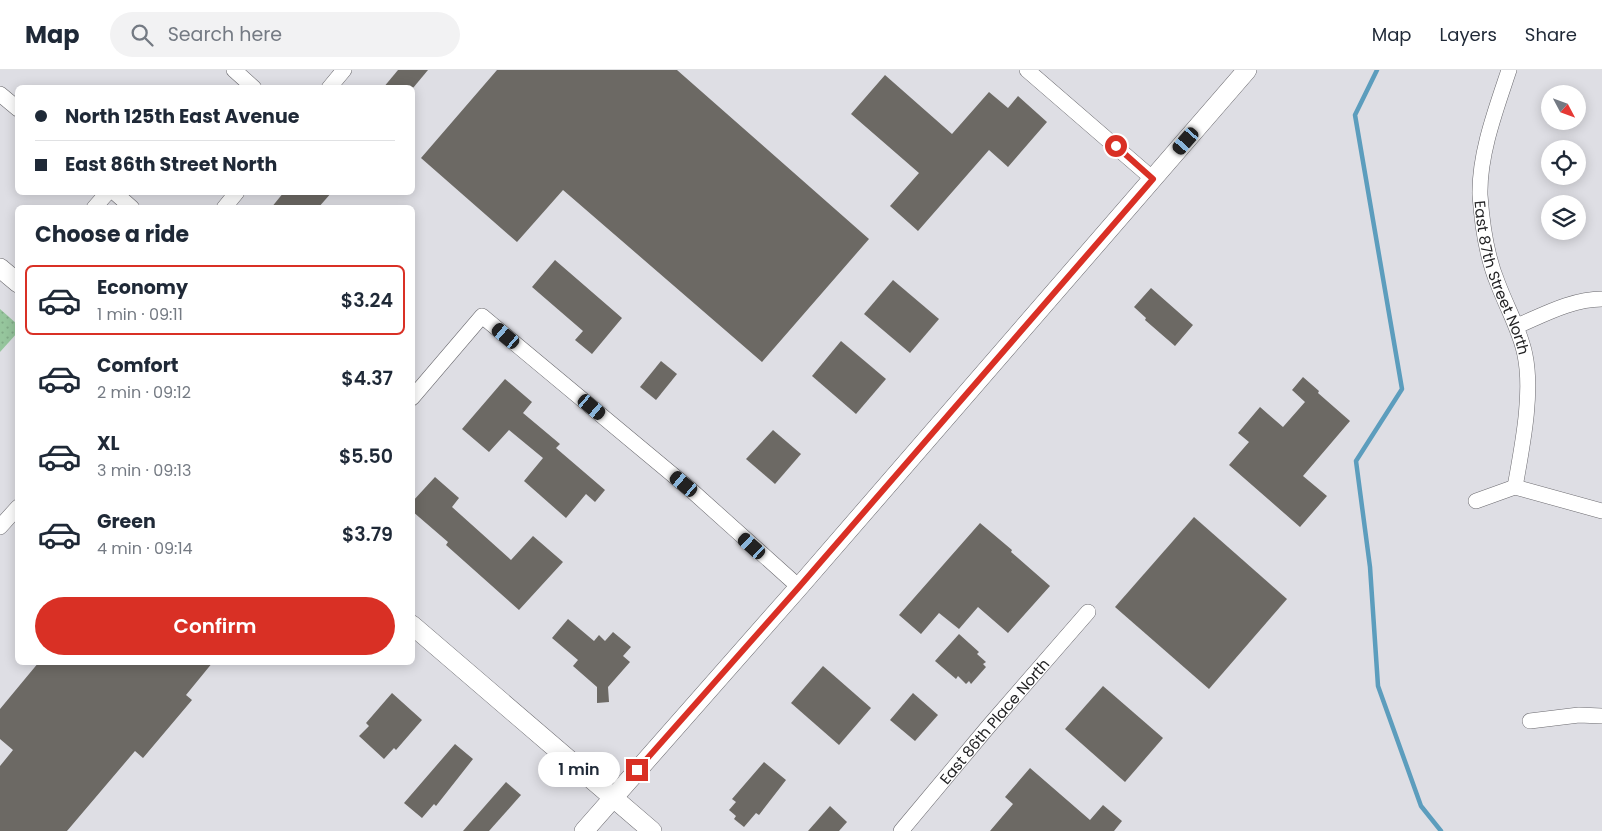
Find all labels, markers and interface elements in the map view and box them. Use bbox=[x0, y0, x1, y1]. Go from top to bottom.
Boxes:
search box bbox=[110, 12, 460, 57]
text: Map bbox=[25, 18, 80, 51]
icon: search bbox=[128, 21, 156, 49]
text: Search here bbox=[168, 21, 282, 48]
text: Map bbox=[1372, 22, 1412, 47]
text: Layers bbox=[1440, 22, 1497, 47]
text: Share bbox=[1525, 22, 1577, 47]
north arrow bbox=[1541, 85, 1586, 130]
map controls bbox=[1541, 85, 1586, 240]
text: North 125th East Avenue bbox=[65, 103, 299, 130]
car bbox=[1170, 125, 1201, 157]
route start bbox=[1105, 135, 1127, 157]
button: locate bbox=[1541, 140, 1586, 185]
text: East 86th Street North bbox=[65, 151, 277, 178]
button: layers bbox=[1541, 195, 1586, 240]
street label: East 87th Street North bbox=[1470, 200, 1535, 357]
text: Choose a ride bbox=[35, 219, 189, 250]
text: Economy bbox=[97, 274, 188, 301]
icon: car bbox=[37, 278, 82, 323]
text: $3.24 bbox=[341, 287, 393, 314]
text: 1 min · 09:11 bbox=[97, 303, 183, 326]
car bbox=[489, 321, 522, 351]
text: Comfort bbox=[97, 352, 179, 379]
icon: car bbox=[37, 356, 82, 401]
text: $4.37 bbox=[341, 365, 393, 392]
text: 2 min · 09:12 bbox=[97, 381, 191, 404]
car bbox=[575, 392, 608, 422]
text: XL bbox=[97, 430, 120, 457]
icon: car bbox=[37, 434, 82, 479]
text: $5.50 bbox=[339, 443, 393, 470]
text: 3 min · 09:13 bbox=[97, 459, 191, 482]
car bbox=[667, 469, 700, 499]
text: Green bbox=[97, 508, 156, 535]
icon: car bbox=[37, 512, 82, 557]
text: $3.79 bbox=[342, 521, 393, 548]
car bbox=[735, 530, 768, 562]
text: 4 min · 09:14 bbox=[97, 537, 193, 560]
button: Confirm bbox=[35, 597, 395, 655]
street label: East 86th Place North bbox=[934, 654, 1054, 788]
callout: 1 min bbox=[537, 752, 620, 788]
text: 1 min bbox=[558, 758, 600, 781]
route end bbox=[626, 759, 648, 781]

